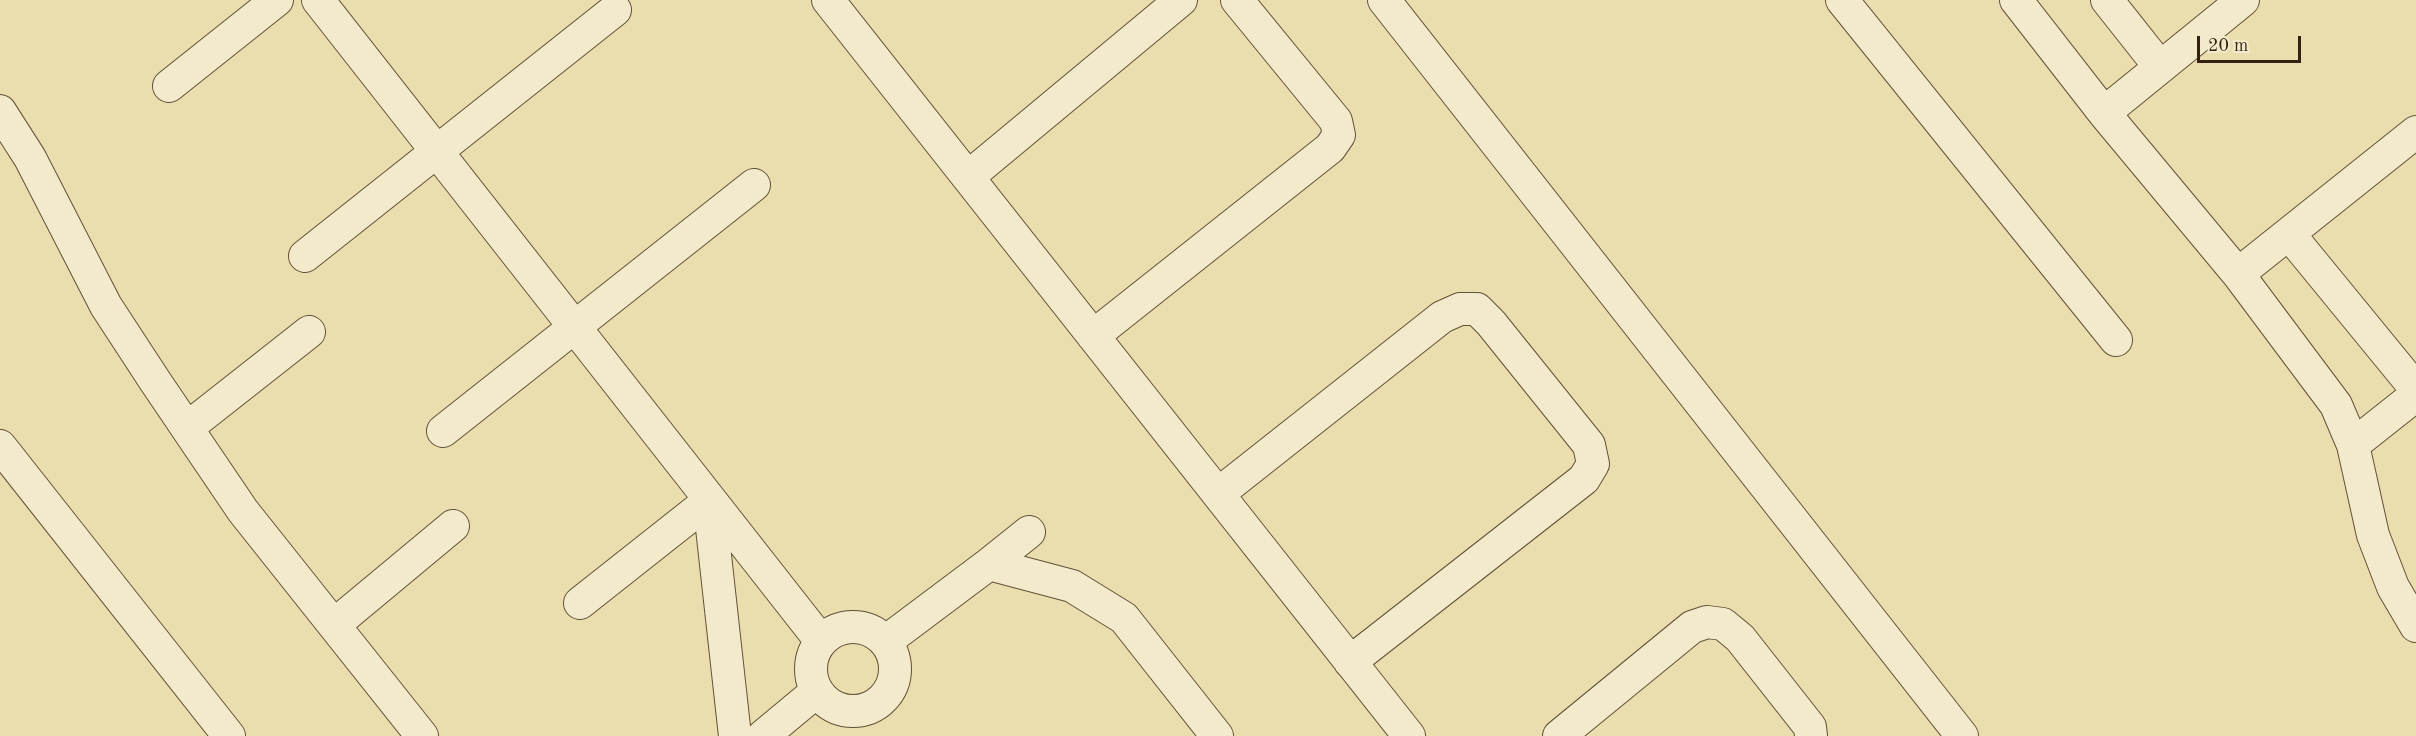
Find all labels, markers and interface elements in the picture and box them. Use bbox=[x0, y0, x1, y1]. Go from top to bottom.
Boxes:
scale bar bbox=[2200, 24, 2304, 62]
text: 20 m bbox=[2208, 37, 2248, 55]

